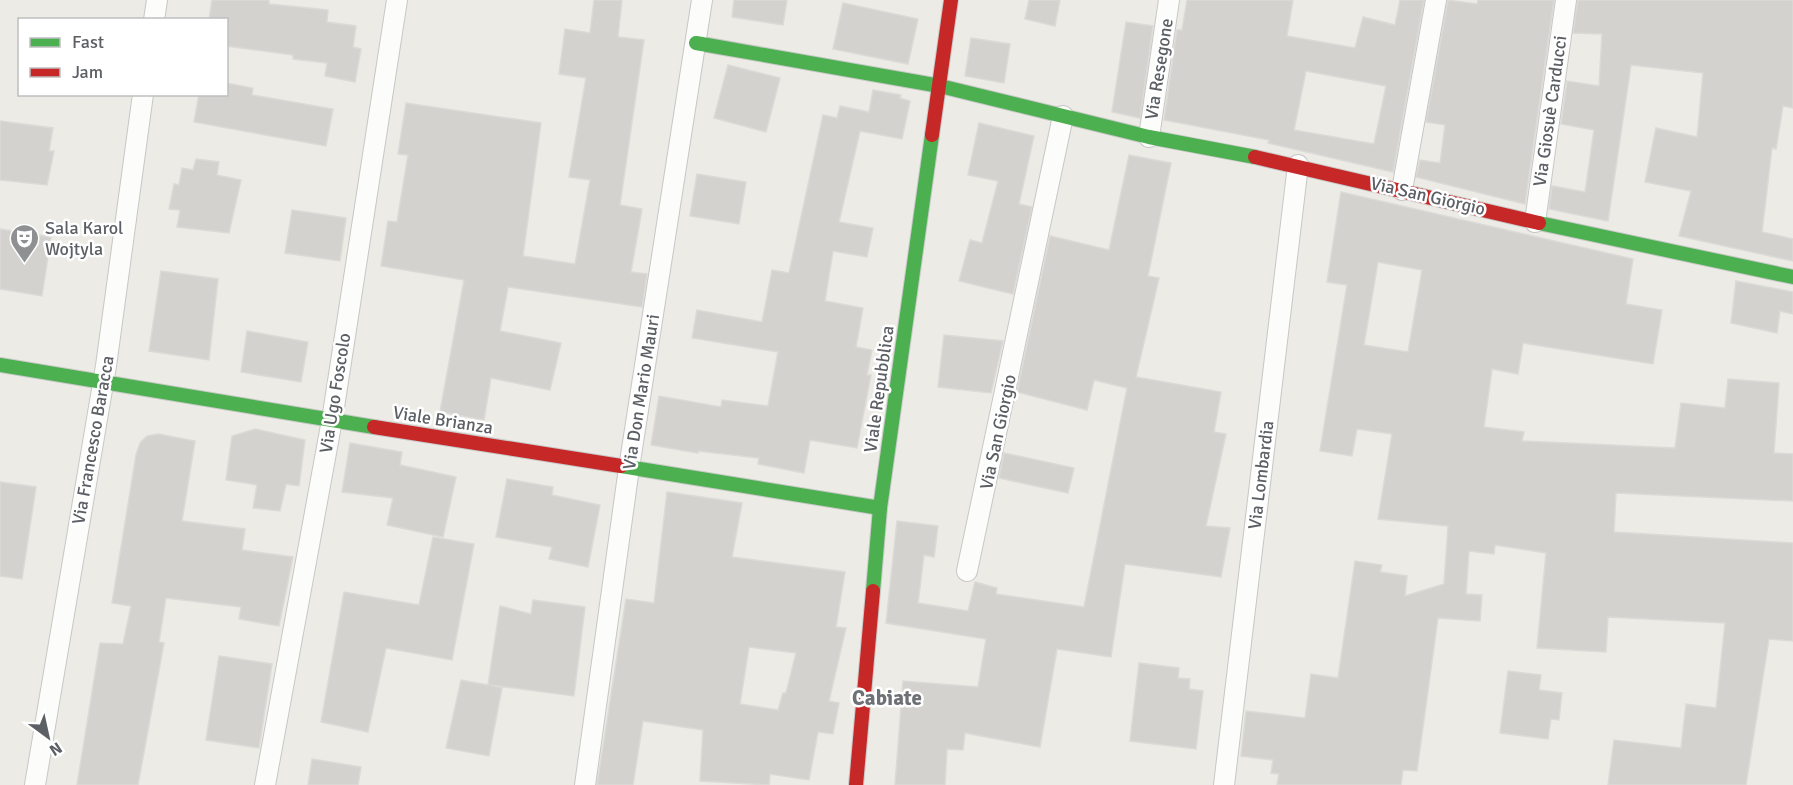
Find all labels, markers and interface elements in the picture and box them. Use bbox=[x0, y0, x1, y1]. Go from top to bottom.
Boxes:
street label: Via Resegone bbox=[1140, 17, 1178, 121]
legend bbox=[18, 18, 228, 96]
text: Fast bbox=[72, 31, 104, 53]
street label: Via Giosuè Carducci bbox=[1529, 34, 1571, 188]
text: Jam bbox=[72, 61, 103, 83]
street label: Via San Giorgio bbox=[1368, 172, 1488, 220]
place label: Sala Karol Wojtyla bbox=[45, 217, 123, 260]
theatre icon: Sala Karol Wojtyla bbox=[8, 222, 40, 264]
street label: Via Don Mario Mauri bbox=[618, 313, 664, 471]
street label: Viale Repubblica bbox=[859, 324, 899, 454]
street label: Via Ugo Foscolo bbox=[315, 331, 355, 455]
street label: Via Francesco Baracca bbox=[67, 354, 119, 526]
street label: Via San Giorgio bbox=[975, 372, 1021, 492]
street label: Viale Brianza bbox=[391, 401, 495, 439]
street label: Via Lombardia bbox=[1243, 419, 1279, 531]
district label: Cabiate bbox=[852, 685, 922, 711]
north arrow bbox=[18, 707, 78, 767]
text: N bbox=[46, 737, 66, 760]

